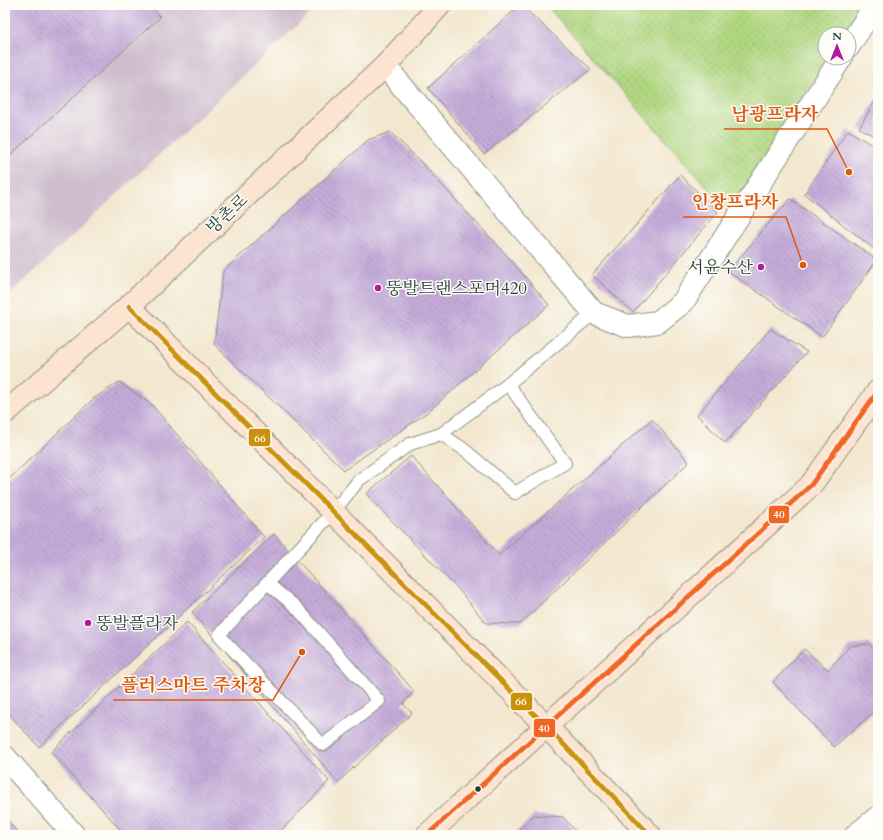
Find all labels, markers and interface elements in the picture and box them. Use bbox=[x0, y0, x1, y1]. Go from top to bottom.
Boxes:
north arrow bbox=[817, 26, 857, 66]
text: N bbox=[832, 29, 842, 44]
callout: 남광프라자 bbox=[724, 99, 827, 129]
text: 남광프라자 bbox=[732, 102, 819, 127]
callout: 인창프라자 bbox=[683, 187, 786, 217]
street label: 방촌로 bbox=[201, 188, 253, 239]
text: 인창프라자 bbox=[692, 190, 779, 215]
place label: 서윤수산 bbox=[687, 256, 754, 279]
marker: 서윤수산 bbox=[756, 262, 766, 272]
place label: 뚱발트랜스포머420 bbox=[386, 277, 527, 300]
marker: 뚱발트랜스포머420 bbox=[373, 283, 383, 293]
line badge: 66 bbox=[248, 428, 271, 447]
text: 66 bbox=[254, 431, 266, 446]
line badge: 40 bbox=[768, 505, 790, 524]
text: 40 bbox=[773, 507, 785, 522]
place label: 뚱발플라자 bbox=[96, 612, 179, 635]
marker: 뚱발플라자 bbox=[83, 618, 93, 628]
callout: 플러스마트 주차장 bbox=[113, 670, 273, 700]
text: 플러스마트 주차장 bbox=[121, 673, 266, 698]
line badge: 66 bbox=[510, 692, 533, 711]
text: 66 bbox=[515, 694, 527, 709]
line badge: 40 bbox=[533, 718, 556, 738]
text: 40 bbox=[538, 721, 550, 736]
unlabelled marker bbox=[473, 784, 483, 794]

